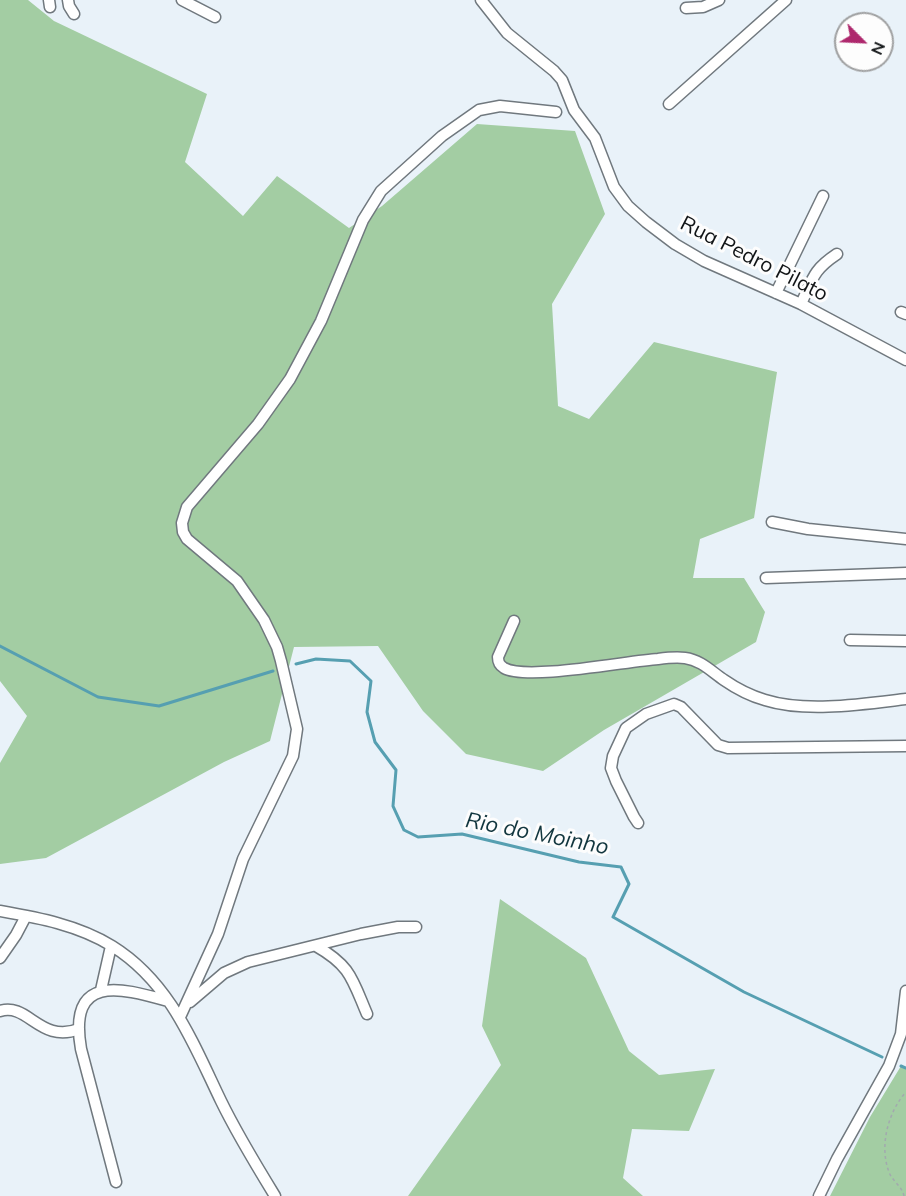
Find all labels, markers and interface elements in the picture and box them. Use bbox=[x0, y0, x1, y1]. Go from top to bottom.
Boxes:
north arrow bbox=[834, 12, 894, 72]
text: N bbox=[867, 39, 890, 58]
street label: Rua Pedro Pilato bbox=[676, 211, 832, 307]
water label: Rio do Moinho bbox=[463, 807, 611, 861]

